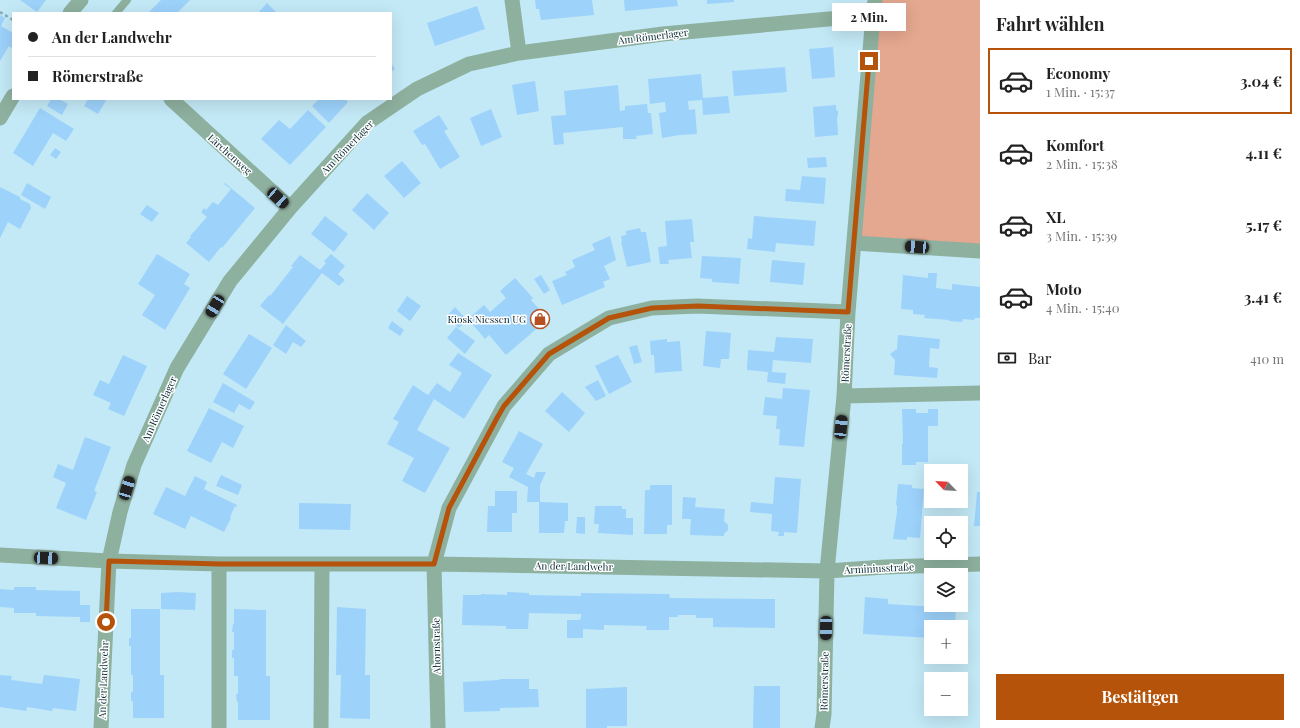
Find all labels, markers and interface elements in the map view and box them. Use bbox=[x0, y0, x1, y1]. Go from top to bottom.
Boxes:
callout: 2 Min. bbox=[832, 3, 906, 31]
text: 2 Min. bbox=[850, 8, 888, 25]
text: Fahrt wählen bbox=[996, 12, 1105, 36]
street label: Am Römerlager bbox=[616, 25, 689, 47]
text: An der Landwehr bbox=[52, 27, 172, 47]
route end bbox=[860, 52, 878, 70]
icon: car bbox=[998, 63, 1034, 99]
text: Economy bbox=[1046, 63, 1110, 83]
text: Römerstraße bbox=[52, 66, 143, 86]
text: 3.04 € bbox=[1240, 71, 1282, 91]
text: 1 Min. · 15:37 bbox=[1046, 83, 1115, 100]
street label: Am Römerlager bbox=[317, 116, 377, 178]
street label: Lärchenweg bbox=[205, 130, 256, 178]
icon: car bbox=[998, 135, 1034, 171]
text: Komfort bbox=[1046, 135, 1104, 155]
text: 4.11 € bbox=[1245, 143, 1282, 163]
text: 2 Min. · 15:38 bbox=[1046, 155, 1118, 172]
car bbox=[265, 186, 291, 210]
icon: car bbox=[998, 207, 1034, 243]
text: XL bbox=[1046, 207, 1066, 227]
text: 5.17 € bbox=[1246, 215, 1282, 235]
text: 3 Min. · 15:39 bbox=[1046, 227, 1117, 244]
car bbox=[905, 240, 929, 254]
icon: car bbox=[998, 279, 1034, 315]
text: Moto bbox=[1046, 279, 1082, 299]
text: 3.41 € bbox=[1244, 287, 1282, 307]
car bbox=[204, 293, 226, 319]
text: 4 Min. · 15:40 bbox=[1046, 299, 1119, 316]
shop icon: Kiosk Niessen UG bbox=[529, 308, 551, 330]
place label: Kiosk Niessen UG bbox=[448, 312, 526, 326]
street label: Römerstraße bbox=[837, 323, 855, 383]
icon: cash bbox=[996, 347, 1018, 369]
text: Bar bbox=[1028, 348, 1052, 368]
text: 410 m bbox=[1250, 350, 1284, 367]
street label: Am Römerlager bbox=[138, 374, 180, 445]
car bbox=[834, 414, 848, 440]
north arrow bbox=[924, 464, 968, 508]
map controls bbox=[924, 464, 968, 716]
car bbox=[118, 475, 136, 501]
button: locate bbox=[924, 516, 968, 560]
car bbox=[34, 551, 58, 565]
street label: An der Landwehr bbox=[534, 558, 614, 574]
street label: Arminiusstraße bbox=[843, 559, 914, 577]
button: layers bbox=[924, 568, 968, 612]
route start bbox=[97, 613, 115, 631]
car bbox=[820, 616, 832, 640]
street label: Ahornstraße bbox=[429, 618, 444, 675]
button: + bbox=[924, 620, 968, 664]
street label: An der Landwehr bbox=[95, 640, 111, 720]
street label: Römerstraße bbox=[816, 652, 832, 710]
button: − bbox=[924, 672, 968, 716]
button: Bestätigen bbox=[996, 674, 1284, 720]

